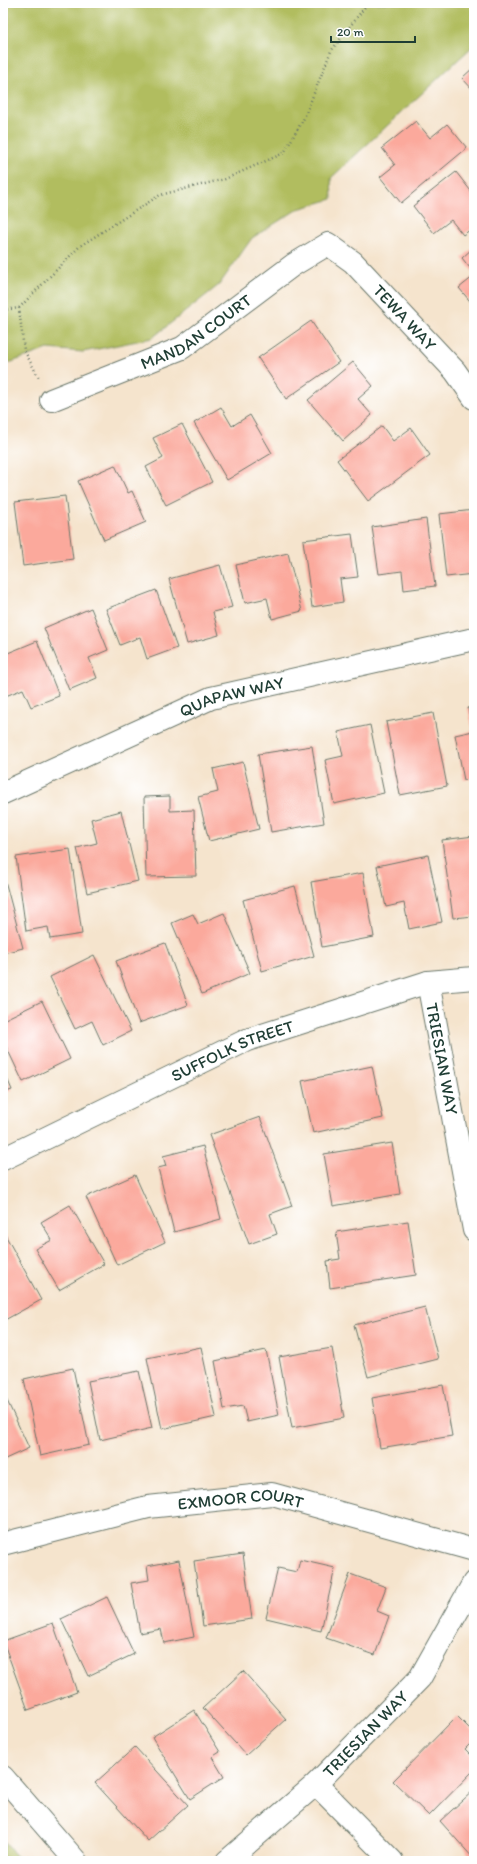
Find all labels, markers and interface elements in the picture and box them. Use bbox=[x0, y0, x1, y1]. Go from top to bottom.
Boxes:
scale bar bbox=[331, 18, 415, 44]
text: 20 m bbox=[337, 25, 364, 39]
street label: TEWA WAY bbox=[369, 280, 441, 355]
street label: MANDAN COURT bbox=[138, 289, 256, 373]
street label: QUAPAW WAY bbox=[176, 672, 286, 721]
street label: TRIESIAN WAY bbox=[422, 1001, 462, 1116]
street label: SUFFOLK STREET bbox=[168, 1016, 297, 1086]
street label: EXMOOR COURT bbox=[177, 1484, 307, 1514]
street label: TRIESIAN WAY bbox=[318, 1686, 412, 1781]

